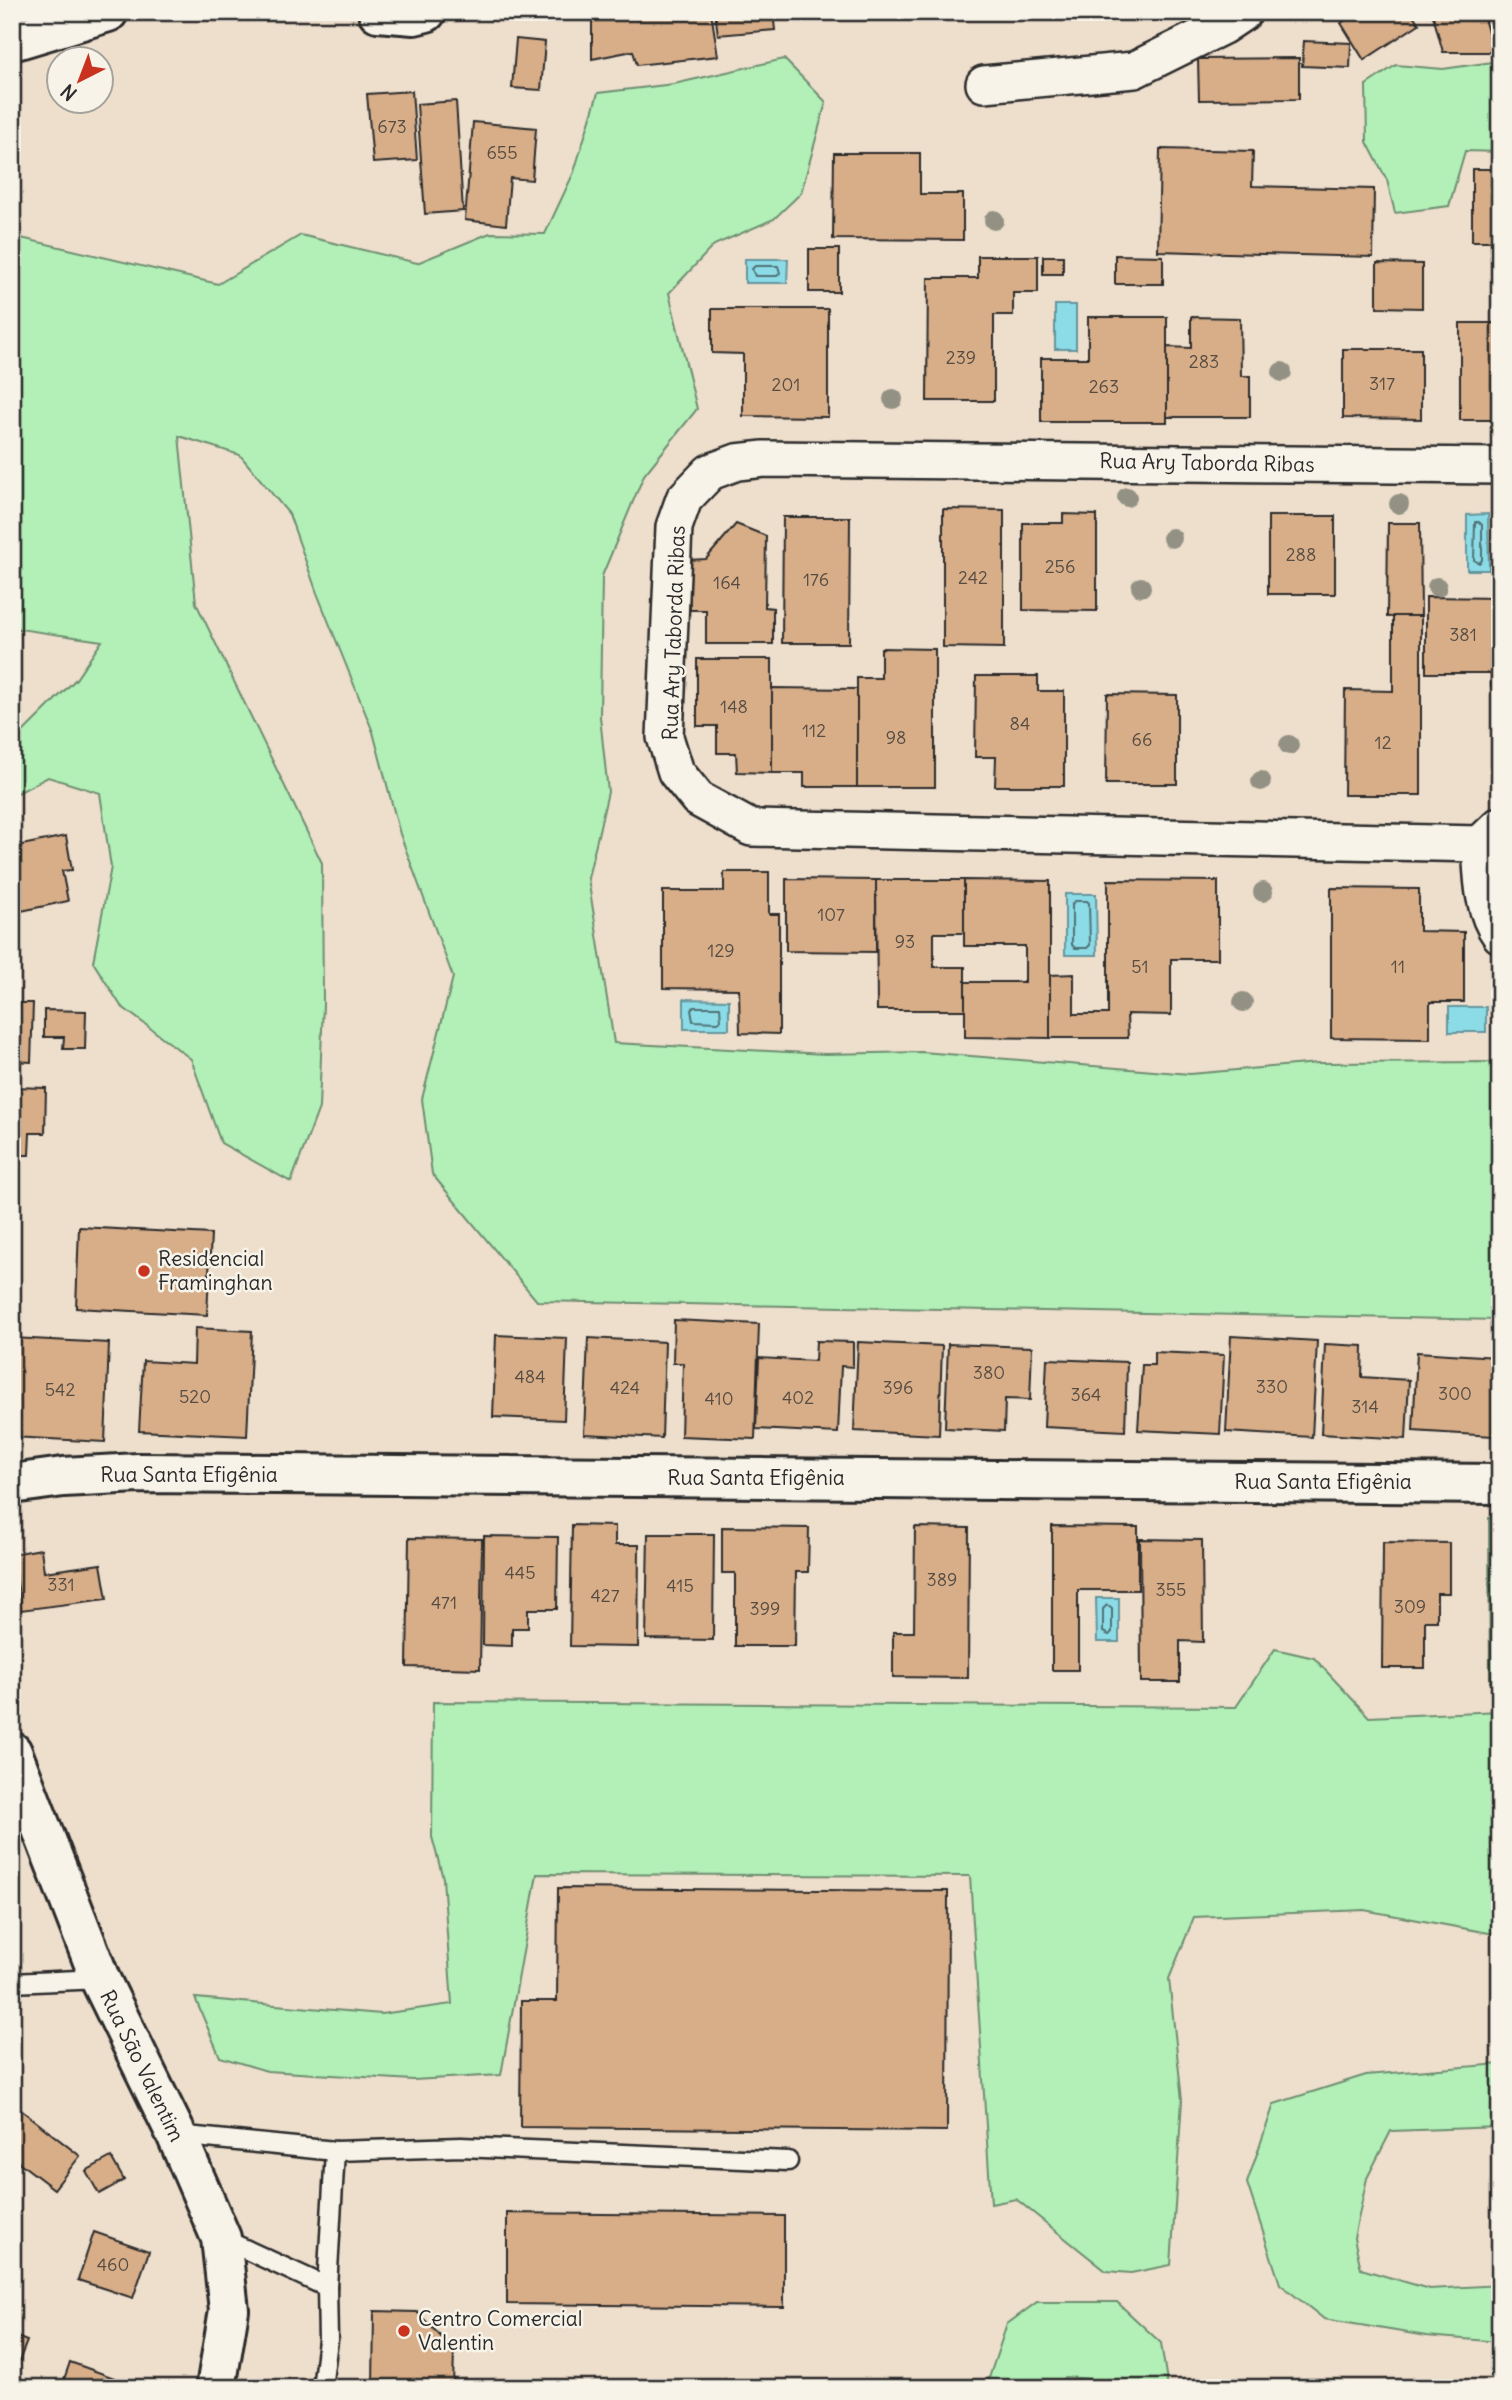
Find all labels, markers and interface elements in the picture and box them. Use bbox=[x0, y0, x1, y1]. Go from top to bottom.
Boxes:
north arrow bbox=[46, 46, 116, 116]
text: N bbox=[56, 79, 82, 106]
house number: 673 bbox=[377, 115, 407, 138]
house number: 655 bbox=[486, 141, 518, 164]
house number: 239 bbox=[946, 346, 976, 369]
house number: 283 bbox=[1189, 350, 1219, 373]
house number: 317 bbox=[1369, 372, 1395, 395]
house number: 201 bbox=[772, 373, 800, 396]
house number: 263 bbox=[1089, 375, 1119, 398]
street label: Rua Ary Taborda Ribas bbox=[1099, 447, 1315, 478]
street label: Rua Ary Taborda Ribas bbox=[656, 525, 691, 741]
house number: 288 bbox=[1286, 543, 1316, 566]
house number: 256 bbox=[1045, 555, 1075, 578]
house number: 242 bbox=[958, 566, 988, 589]
house number: 176 bbox=[803, 568, 829, 591]
house number: 164 bbox=[713, 571, 741, 594]
house number: 381 bbox=[1449, 623, 1477, 646]
house number: 148 bbox=[720, 695, 748, 718]
house number: 84 bbox=[1010, 712, 1030, 735]
house number: 112 bbox=[802, 719, 826, 742]
house number: 98 bbox=[886, 726, 906, 749]
house number: 66 bbox=[1132, 728, 1152, 751]
house number: 12 bbox=[1374, 731, 1392, 754]
house number: 107 bbox=[817, 903, 845, 926]
house number: 93 bbox=[895, 930, 915, 953]
house number: 129 bbox=[707, 939, 735, 962]
house number: 51 bbox=[1131, 955, 1149, 978]
house number: 11 bbox=[1391, 955, 1405, 978]
place label: Residencial Framinghan bbox=[158, 1245, 273, 1296]
marker: Residencial Framinghan bbox=[136, 1263, 152, 1279]
house number: 380 bbox=[973, 1361, 1005, 1384]
house number: 484 bbox=[514, 1365, 546, 1388]
house number: 330 bbox=[1256, 1375, 1288, 1398]
house number: 424 bbox=[610, 1376, 640, 1399]
house number: 396 bbox=[883, 1376, 913, 1399]
house number: 542 bbox=[45, 1378, 75, 1401]
house number: 300 bbox=[1438, 1382, 1472, 1405]
house number: 364 bbox=[1070, 1383, 1102, 1406]
house number: 520 bbox=[179, 1385, 211, 1408]
house number: 402 bbox=[782, 1386, 814, 1409]
house number: 410 bbox=[704, 1387, 734, 1410]
house number: 314 bbox=[1351, 1395, 1379, 1418]
street label: Rua Santa Efigênia bbox=[100, 1461, 278, 1488]
street label: Rua Santa Efigênia bbox=[667, 1464, 845, 1491]
street label: Rua Santa Efigênia bbox=[1234, 1468, 1412, 1495]
house number: 445 bbox=[504, 1561, 536, 1584]
house number: 389 bbox=[927, 1568, 957, 1591]
house number: 331 bbox=[47, 1573, 75, 1596]
house number: 415 bbox=[666, 1574, 694, 1597]
house number: 355 bbox=[1156, 1578, 1186, 1601]
house number: 427 bbox=[590, 1584, 620, 1607]
house number: 471 bbox=[431, 1591, 457, 1614]
house number: 309 bbox=[1394, 1595, 1426, 1618]
house number: 399 bbox=[750, 1597, 780, 1620]
street label: Rua São Valentim bbox=[94, 1986, 191, 2146]
house number: 460 bbox=[97, 2253, 129, 2276]
place label: Centro Comercial Valentin bbox=[418, 2305, 582, 2356]
marker: Centro Comercial Valentin bbox=[396, 2323, 412, 2339]

